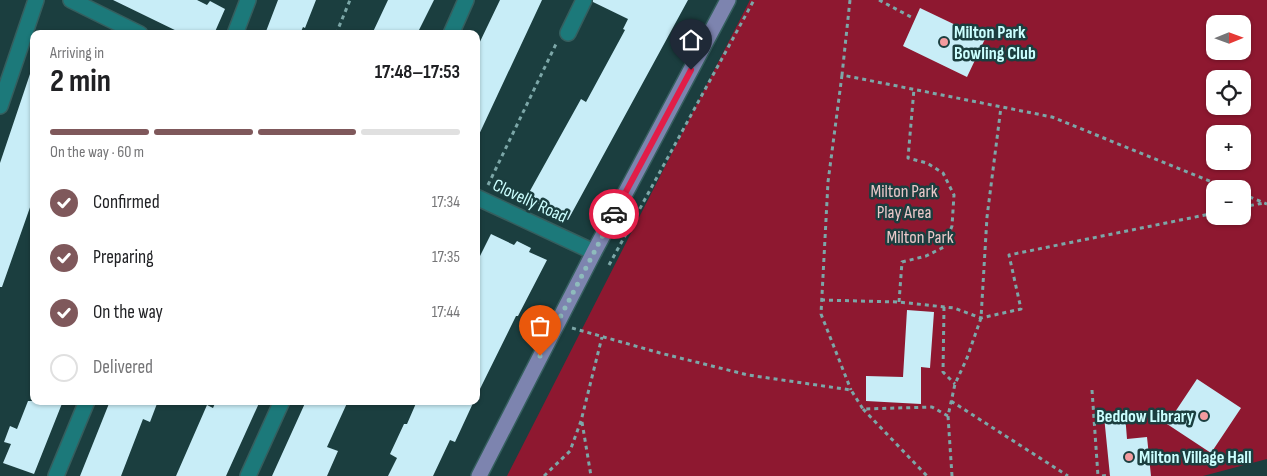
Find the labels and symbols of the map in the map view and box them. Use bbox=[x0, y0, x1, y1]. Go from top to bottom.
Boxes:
north arrow bbox=[1206, 15, 1251, 60]
pin bbox=[670, 19, 712, 70]
place label: Milton Park Bowling Club bbox=[954, 22, 1036, 64]
marker: Milton Park Bowling Club bbox=[938, 36, 950, 48]
street label: Clovelly Road bbox=[489, 175, 571, 227]
park label: Milton Park Play Area bbox=[870, 181, 938, 223]
courier bbox=[589, 189, 639, 239]
park label: Milton Park bbox=[886, 227, 954, 248]
pin bbox=[519, 305, 561, 356]
place label: Beddow Library bbox=[1096, 406, 1194, 427]
marker: Beddow Library bbox=[1198, 410, 1210, 422]
place label: Milton Village Hall bbox=[1139, 447, 1252, 468]
marker: Milton Village Hall bbox=[1123, 451, 1135, 463]

